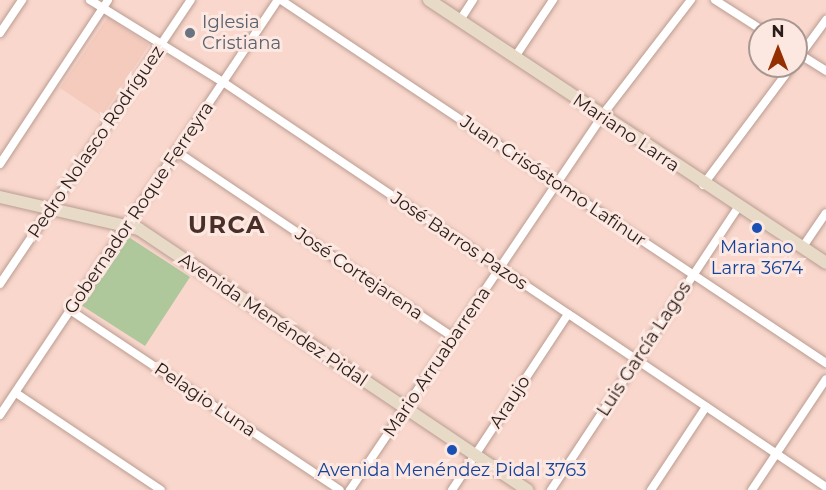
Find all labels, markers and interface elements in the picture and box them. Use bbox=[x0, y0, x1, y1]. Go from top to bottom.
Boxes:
place label: Iglesia Cristiana bbox=[202, 12, 281, 54]
north arrow bbox=[748, 18, 808, 78]
text: N bbox=[772, 22, 784, 41]
marker: Iglesia Cristiana bbox=[183, 26, 197, 40]
street label: Pedro Nolasco Rodríguez bbox=[23, 42, 169, 242]
street label: Mariano Larra bbox=[569, 89, 683, 177]
street label: Gobernador Roque Ferreyra bbox=[60, 98, 218, 318]
street label: Juan Crisóstomo Lafinur bbox=[456, 111, 650, 251]
street label: José Barros Pazos bbox=[387, 187, 531, 295]
district label: URCA bbox=[188, 211, 266, 239]
marker: Mariano Larra 3674 bbox=[750, 221, 764, 235]
street label: José Cortejarena bbox=[291, 223, 427, 325]
place label: Mariano Larra 3674 bbox=[711, 237, 803, 280]
street label: Avenida Menéndez Pidal bbox=[175, 249, 371, 391]
street label: Luis García Lagos bbox=[592, 278, 696, 420]
street label: Mario Arruabarrena bbox=[379, 283, 495, 441]
street label: Pelagio Luna bbox=[150, 358, 260, 442]
street label: Araujo bbox=[485, 372, 535, 432]
marker: Avenida Menéndez Pidal 3763 bbox=[445, 443, 459, 457]
place label: Avenida Menéndez Pidal 3763 bbox=[318, 459, 586, 481]

